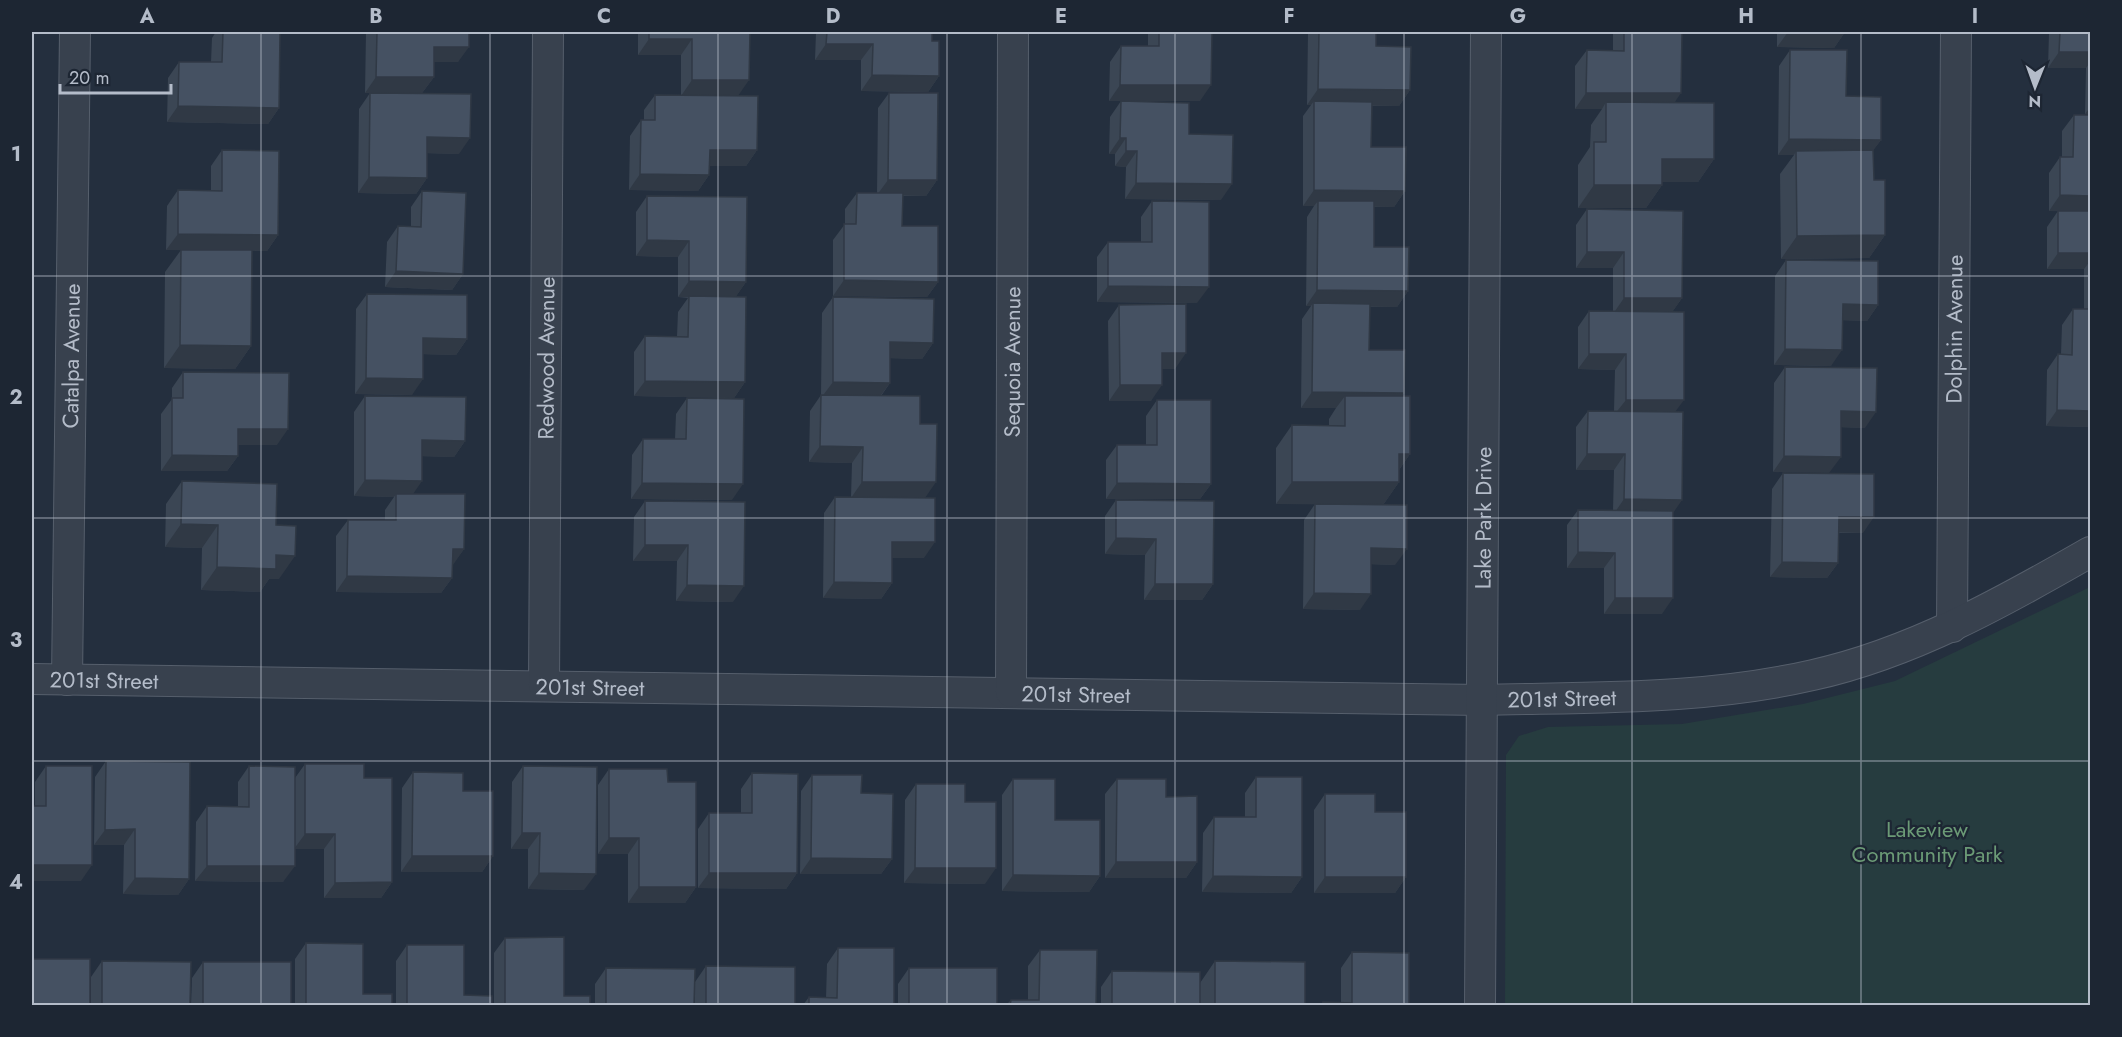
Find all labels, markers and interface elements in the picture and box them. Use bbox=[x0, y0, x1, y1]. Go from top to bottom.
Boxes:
text: A bbox=[139, 2, 155, 31]
text: B bbox=[369, 2, 383, 31]
text: C bbox=[597, 2, 611, 31]
text: D bbox=[826, 2, 840, 31]
text: E bbox=[1055, 2, 1067, 31]
text: F bbox=[1283, 2, 1295, 31]
text: G bbox=[1510, 2, 1526, 31]
text: H bbox=[1738, 2, 1754, 31]
text: I bbox=[1972, 2, 1978, 31]
scale bar bbox=[60, 57, 171, 95]
north arrow bbox=[2005, 57, 2065, 117]
text: 20 m bbox=[69, 65, 109, 91]
text: N bbox=[2028, 90, 2041, 113]
text: 1 bbox=[11, 140, 21, 169]
street label: Dolphin Avenue bbox=[1938, 255, 1971, 403]
street label: Redwood Avenue bbox=[530, 277, 563, 439]
street label: Catalpa Avenue bbox=[54, 283, 88, 429]
street label: Sequoia Avenue bbox=[996, 286, 1028, 438]
text: 2 bbox=[9, 383, 23, 412]
street label: Lake Park Drive bbox=[1467, 447, 1499, 589]
text: 3 bbox=[10, 626, 22, 655]
street label: 201st Street bbox=[49, 663, 159, 697]
street label: 201st Street bbox=[535, 670, 645, 704]
street label: 201st Street bbox=[1021, 677, 1131, 711]
street label: 201st Street bbox=[1507, 681, 1618, 715]
park label: Lakeview Community Park bbox=[1852, 813, 2003, 870]
text: 4 bbox=[9, 868, 23, 897]

